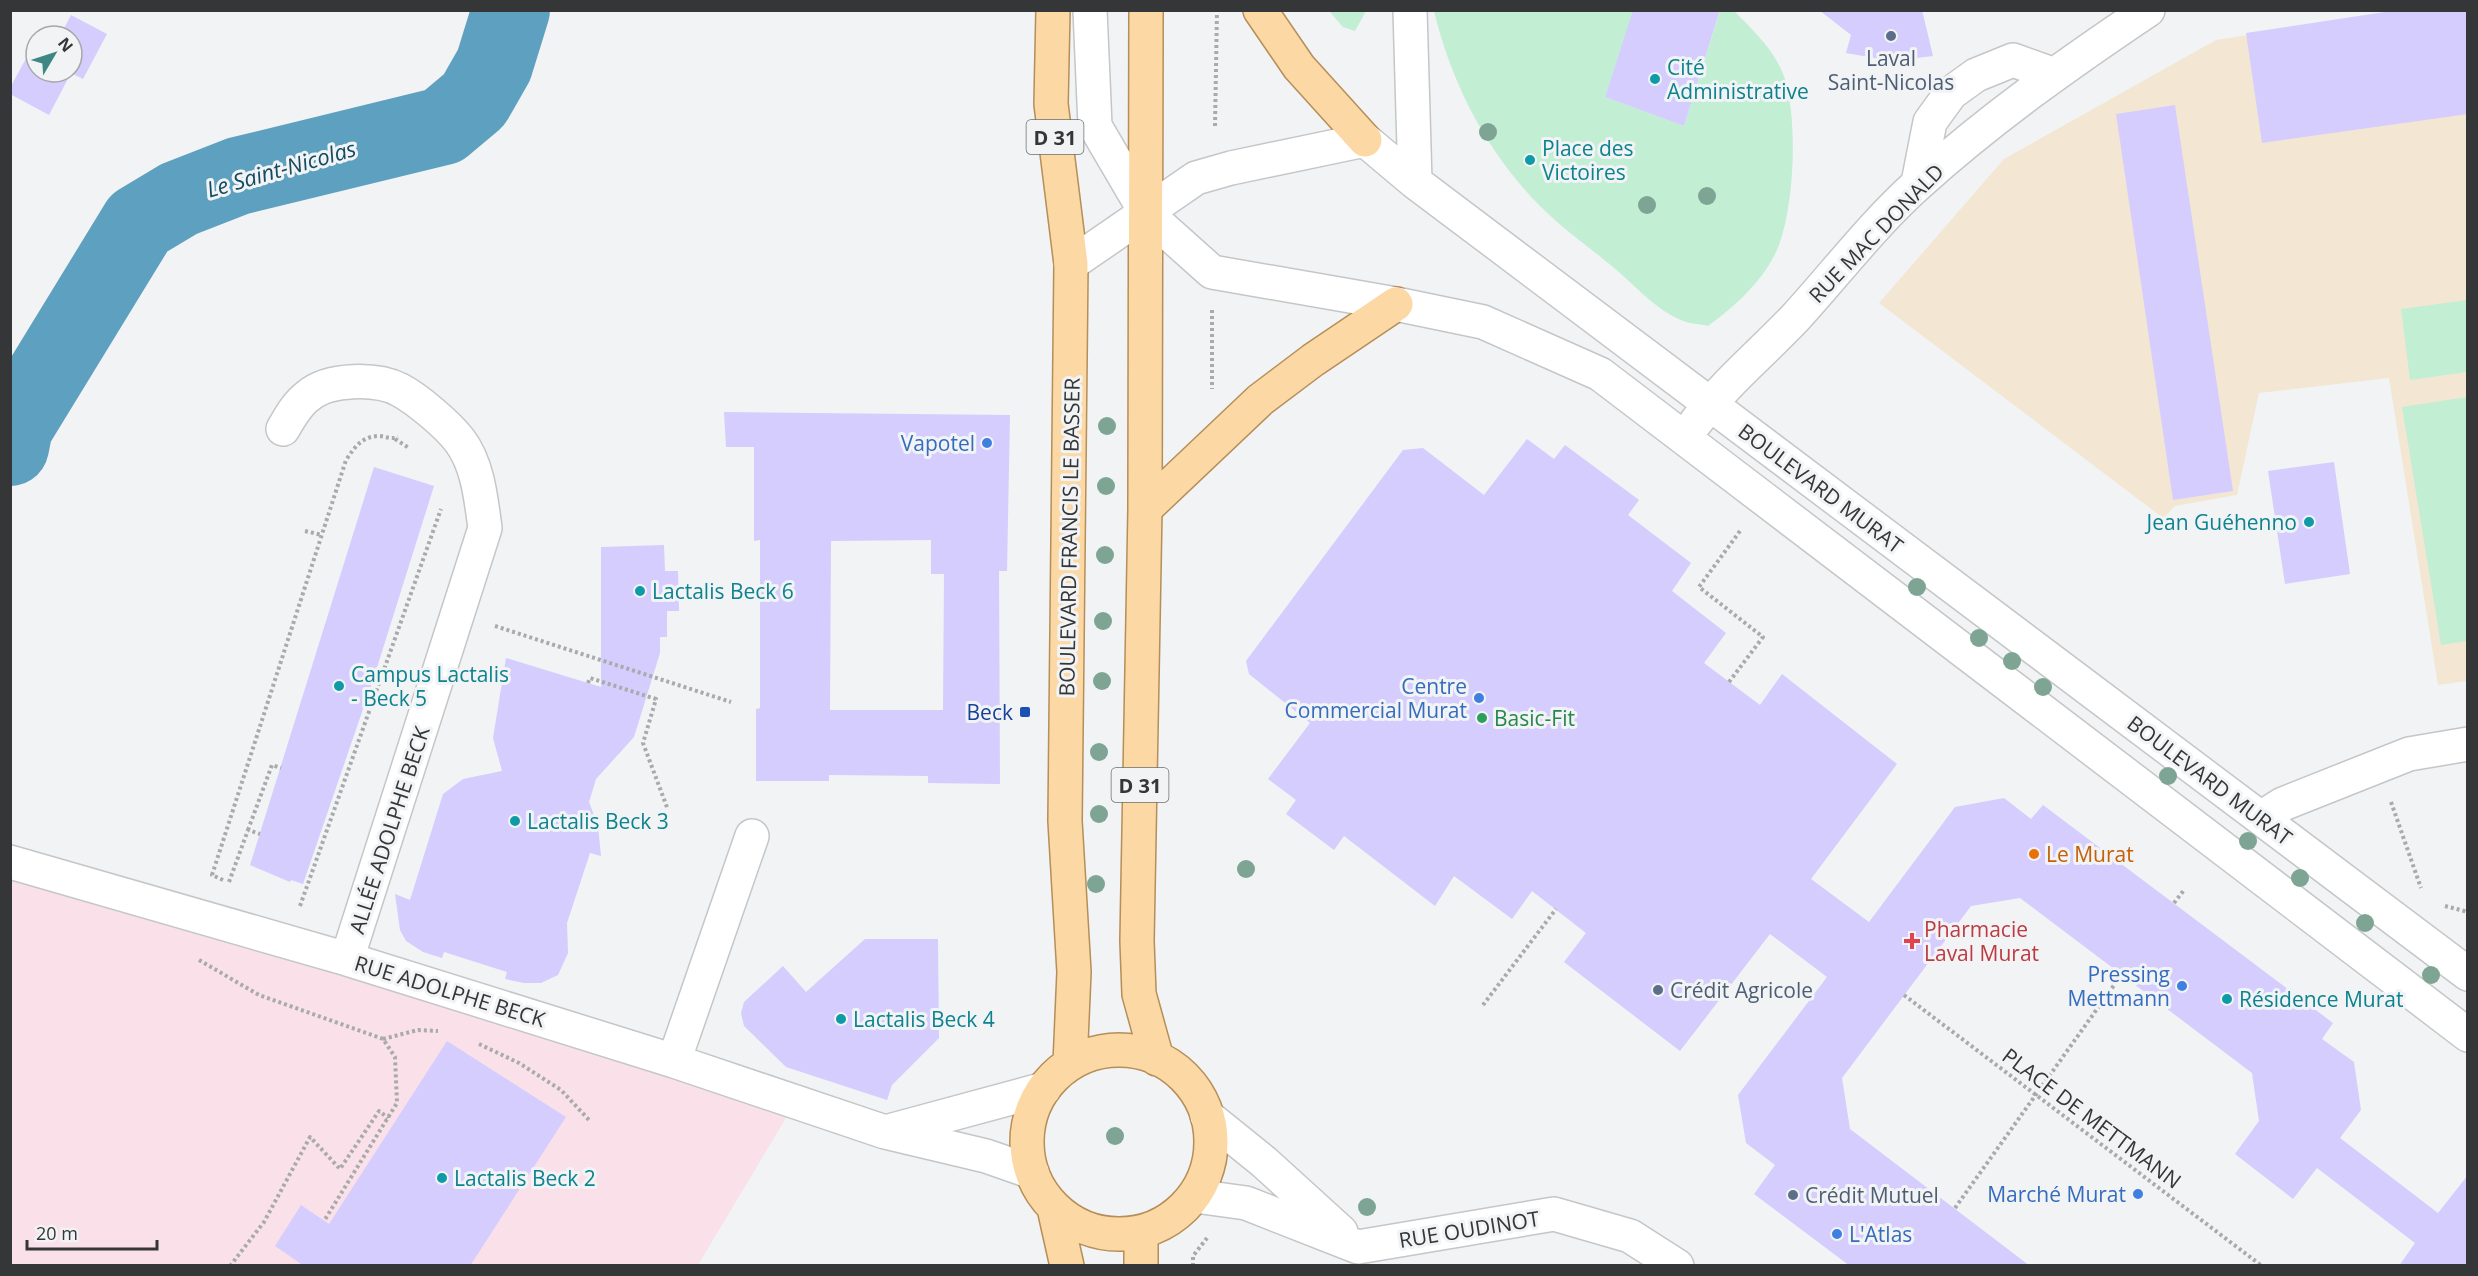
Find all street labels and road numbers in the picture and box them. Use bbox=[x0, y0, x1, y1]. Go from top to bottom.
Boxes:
road number: D 31 bbox=[1026, 120, 1084, 154]
street label: RUE MAC DONALD bbox=[1802, 157, 1950, 309]
street label: BOULEVARD FRANCIS LE BASSER bbox=[1052, 377, 1086, 697]
street label: BOULEVARD MURAT bbox=[1733, 417, 1909, 559]
street label: BOULEVARD MURAT bbox=[2122, 709, 2298, 851]
street label: ALLÉE ADOLPHE BECK bbox=[342, 723, 436, 937]
road number: D 31 bbox=[1112, 768, 1168, 802]
street label: RUE ADOLPHE BECK bbox=[351, 949, 549, 1033]
street label: PLACE DE METTMANN bbox=[1997, 1041, 2187, 1195]
street label: RUE OUDINOT bbox=[1397, 1204, 1542, 1254]

